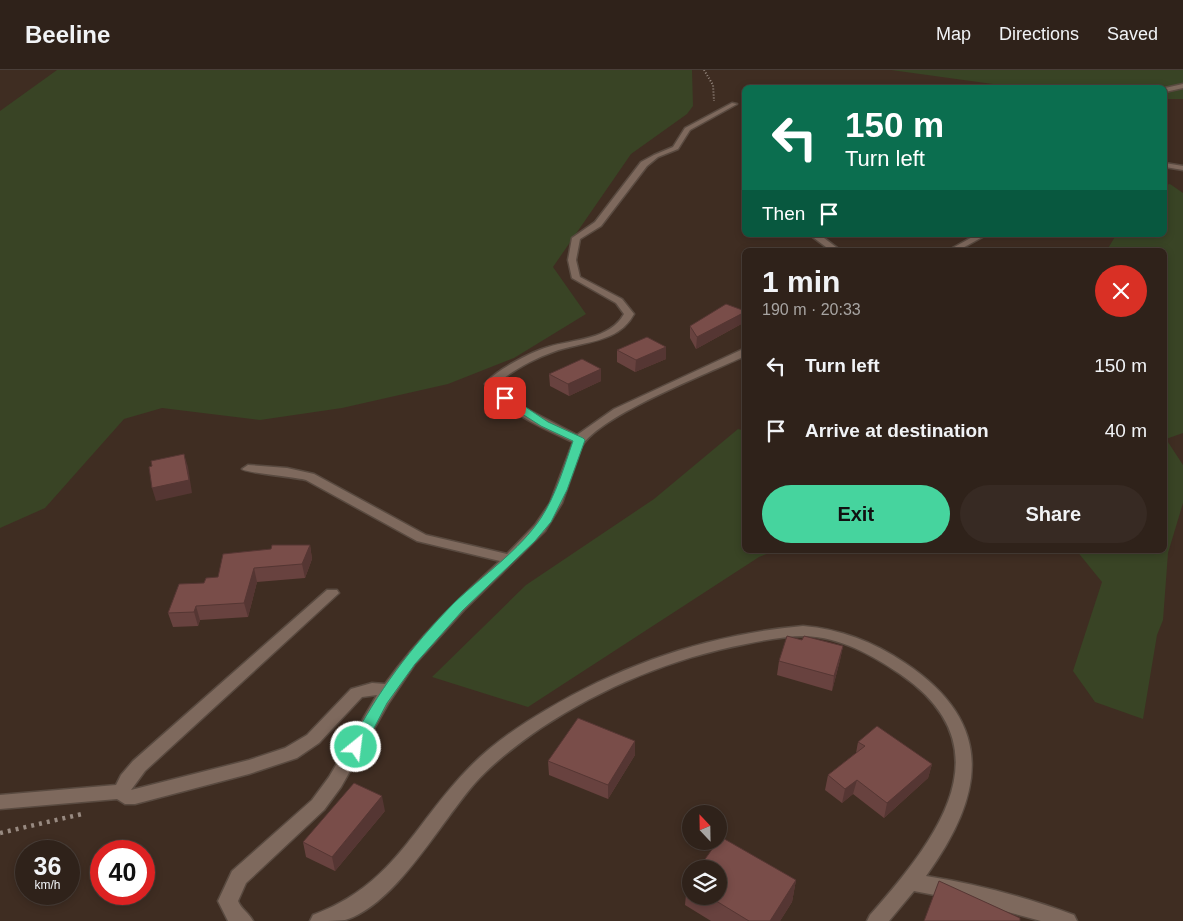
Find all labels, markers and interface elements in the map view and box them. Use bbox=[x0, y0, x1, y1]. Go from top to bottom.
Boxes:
text: Beeline bbox=[25, 21, 110, 48]
text: Map bbox=[936, 24, 971, 44]
text: Directions bbox=[999, 24, 1079, 44]
text: Saved bbox=[1107, 24, 1158, 44]
icon: left bbox=[762, 105, 827, 170]
text: 150 m bbox=[845, 105, 944, 144]
text: Turn left bbox=[845, 146, 925, 171]
icon: arrive bbox=[815, 200, 843, 228]
text: Then bbox=[762, 203, 805, 224]
text: 1 min bbox=[762, 265, 840, 298]
button: close bbox=[1095, 265, 1147, 317]
text: 190 m · 20:33 bbox=[762, 301, 861, 318]
icon: left bbox=[762, 352, 790, 380]
text: Turn left bbox=[805, 355, 880, 376]
text: 150 m bbox=[1094, 355, 1147, 376]
pin bbox=[484, 377, 526, 419]
icon: arrive bbox=[491, 384, 519, 412]
icon: arrive bbox=[762, 417, 790, 445]
text: Arrive at destination bbox=[805, 420, 989, 441]
text: 40 m bbox=[1105, 420, 1147, 441]
button: Exit bbox=[762, 485, 950, 543]
button: Share bbox=[960, 485, 1147, 543]
position arrow bbox=[329, 720, 381, 772]
north arrow bbox=[682, 805, 728, 850]
map controls bbox=[682, 805, 727, 905]
speed limit sign: 40 bbox=[90, 840, 155, 905]
text: 36 bbox=[34, 852, 61, 880]
button: layers bbox=[682, 860, 727, 905]
text: km/h bbox=[34, 878, 61, 892]

